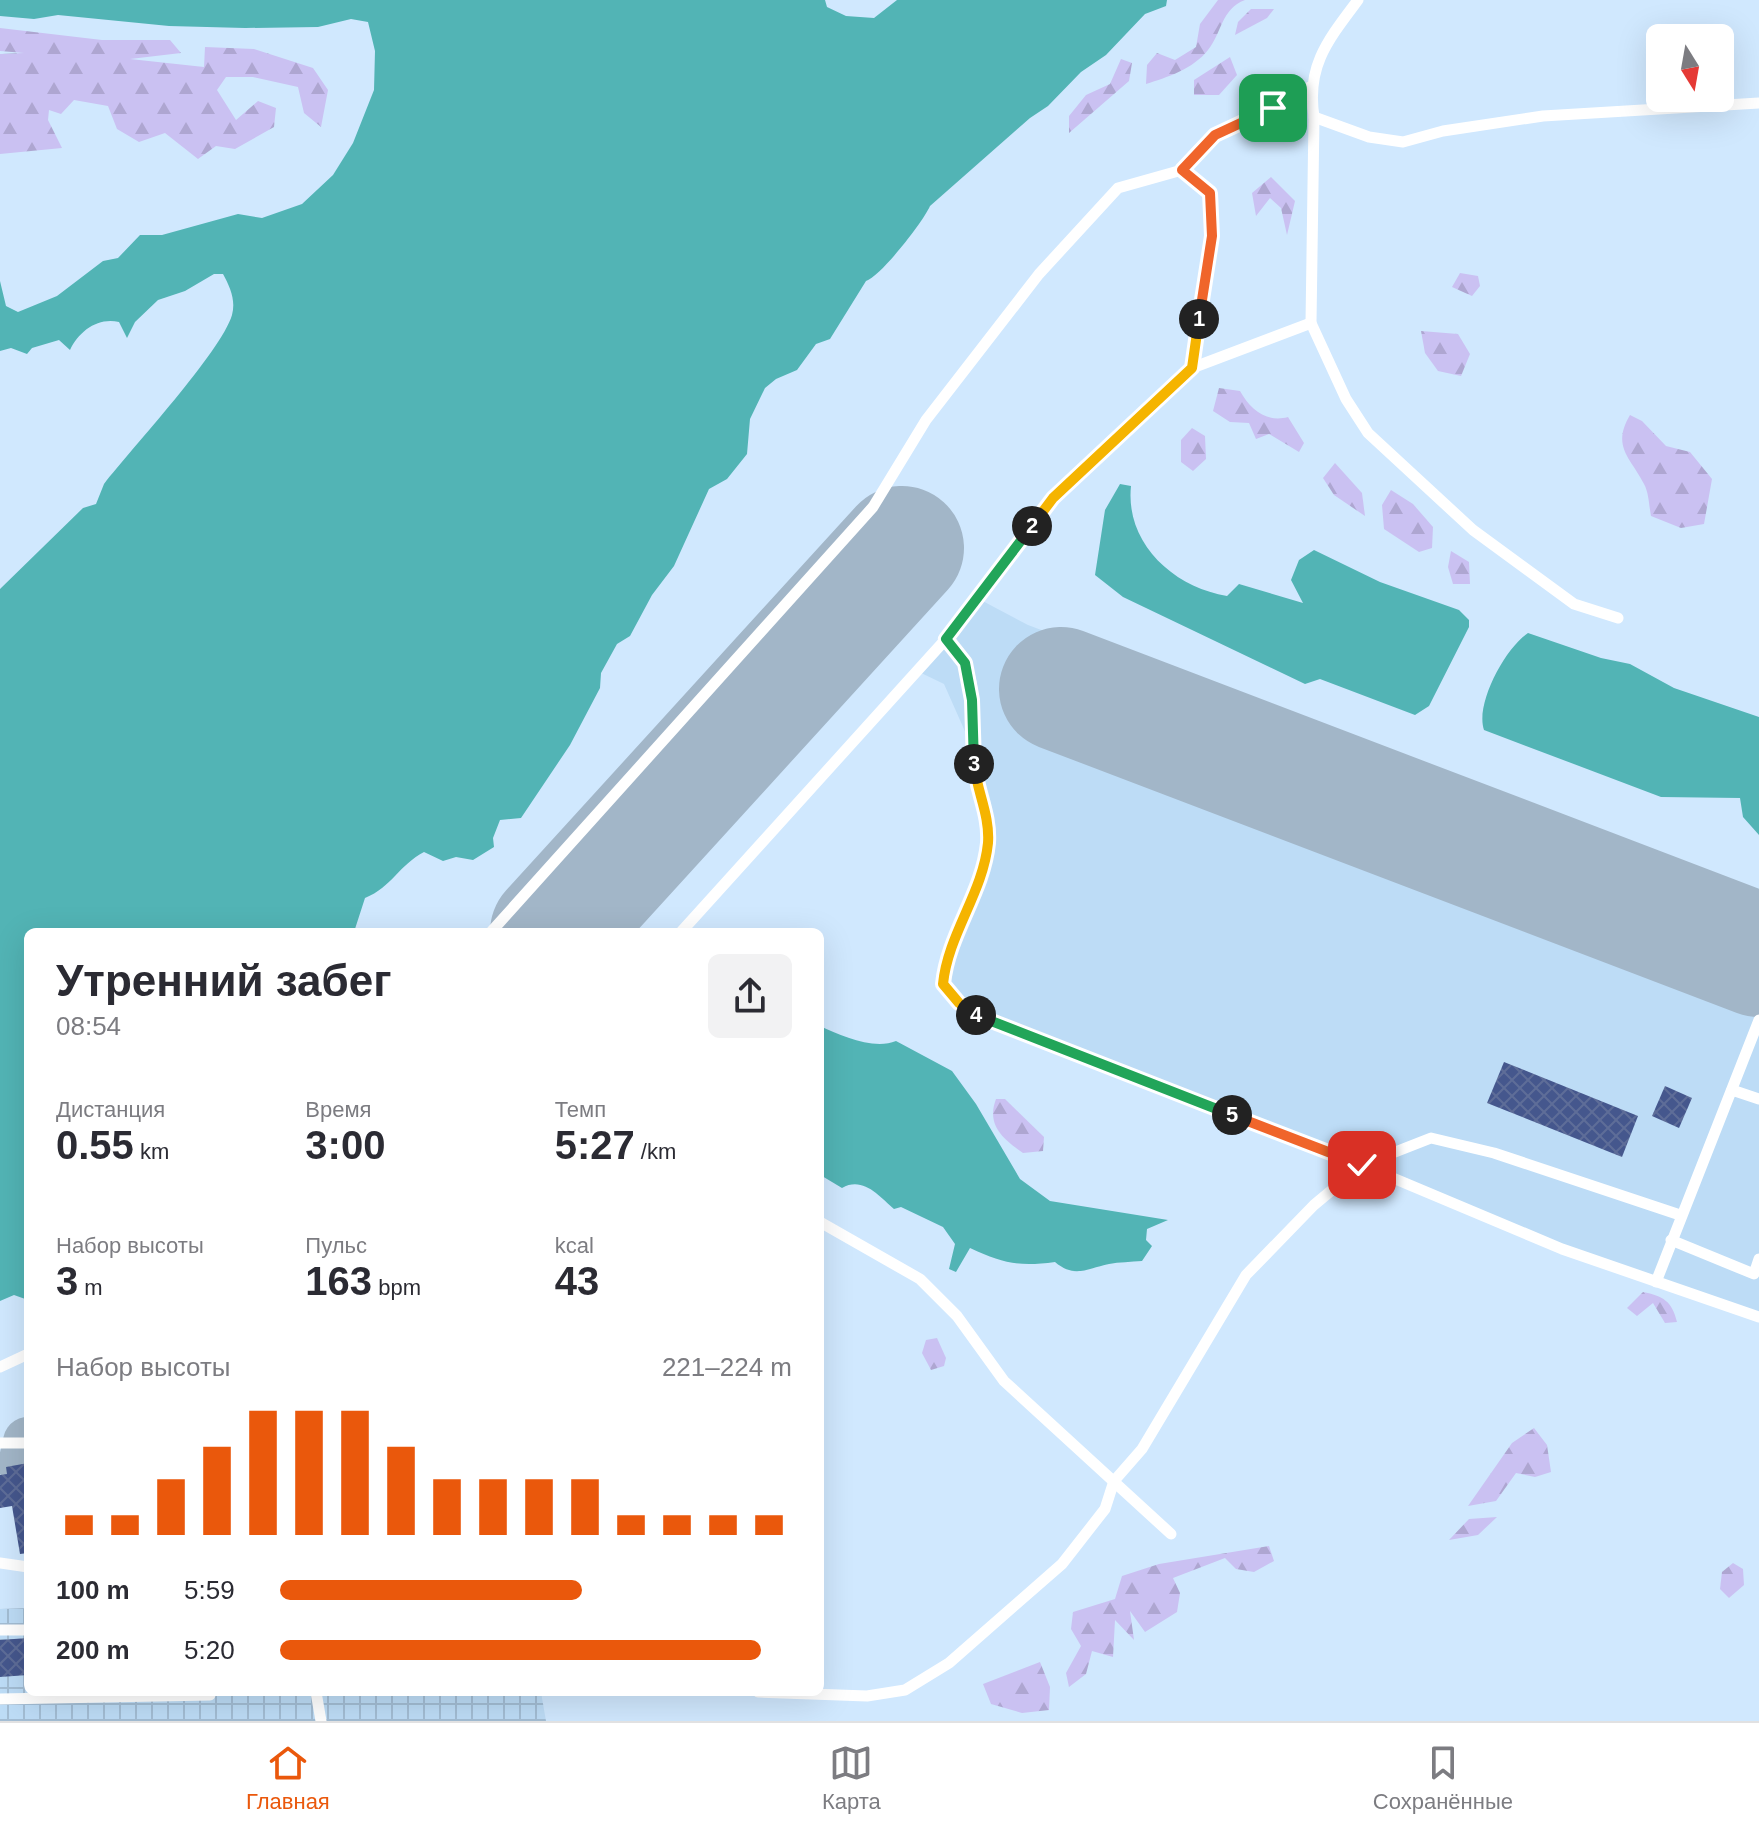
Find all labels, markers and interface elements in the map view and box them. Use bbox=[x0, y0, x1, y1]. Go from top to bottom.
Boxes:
north arrow bbox=[1646, 24, 1734, 112]
map controls bbox=[1646, 24, 1734, 112]
pin bbox=[1239, 74, 1307, 142]
icon: arrive bbox=[1251, 86, 1295, 130]
pin: 1 bbox=[1179, 299, 1219, 339]
text: 1 bbox=[1193, 306, 1205, 331]
pin: 2 bbox=[1012, 506, 1052, 546]
text: 2 bbox=[1026, 513, 1038, 538]
pin: 3 bbox=[954, 744, 994, 784]
text: 3 bbox=[968, 751, 980, 776]
button: share bbox=[708, 954, 792, 1038]
text: Утренний забег bbox=[56, 956, 391, 1005]
pin: 4 bbox=[956, 995, 996, 1035]
text: 4 bbox=[970, 1002, 982, 1027]
text: 08:54 bbox=[56, 1011, 121, 1041]
pin: 5 bbox=[1212, 1095, 1252, 1135]
text: Дистанция bbox=[56, 1097, 165, 1122]
text: Время bbox=[305, 1097, 372, 1122]
text: Темп bbox=[555, 1097, 606, 1122]
text: 5 bbox=[1226, 1102, 1238, 1127]
text: 0.55 bbox=[56, 1123, 134, 1167]
text: 3:00 bbox=[305, 1123, 385, 1167]
text: 5:27 bbox=[555, 1123, 635, 1167]
pin bbox=[1328, 1131, 1396, 1199]
text: km bbox=[134, 1139, 169, 1164]
text: /km bbox=[635, 1139, 676, 1164]
icon: check bbox=[1340, 1143, 1384, 1187]
text: Набор высоты bbox=[56, 1233, 204, 1258]
text: Пульс bbox=[305, 1233, 367, 1258]
text: kcal bbox=[555, 1233, 594, 1258]
text: 3 bbox=[56, 1259, 78, 1303]
text: 163 bbox=[305, 1259, 372, 1303]
text: 43 bbox=[555, 1259, 599, 1303]
text: m bbox=[78, 1275, 103, 1300]
text: bpm bbox=[372, 1275, 421, 1300]
text: Набор высоты bbox=[56, 1352, 231, 1382]
text: 221–224 m bbox=[662, 1352, 792, 1382]
text: 100 m bbox=[56, 1575, 130, 1605]
text: 5:59 bbox=[184, 1575, 235, 1605]
text: 200 m bbox=[56, 1635, 130, 1665]
text: 5:20 bbox=[184, 1635, 235, 1665]
tab: Главная bbox=[246, 1741, 330, 1815]
tab: Карта bbox=[822, 1741, 881, 1815]
tab: Сохранённые bbox=[1373, 1741, 1513, 1815]

